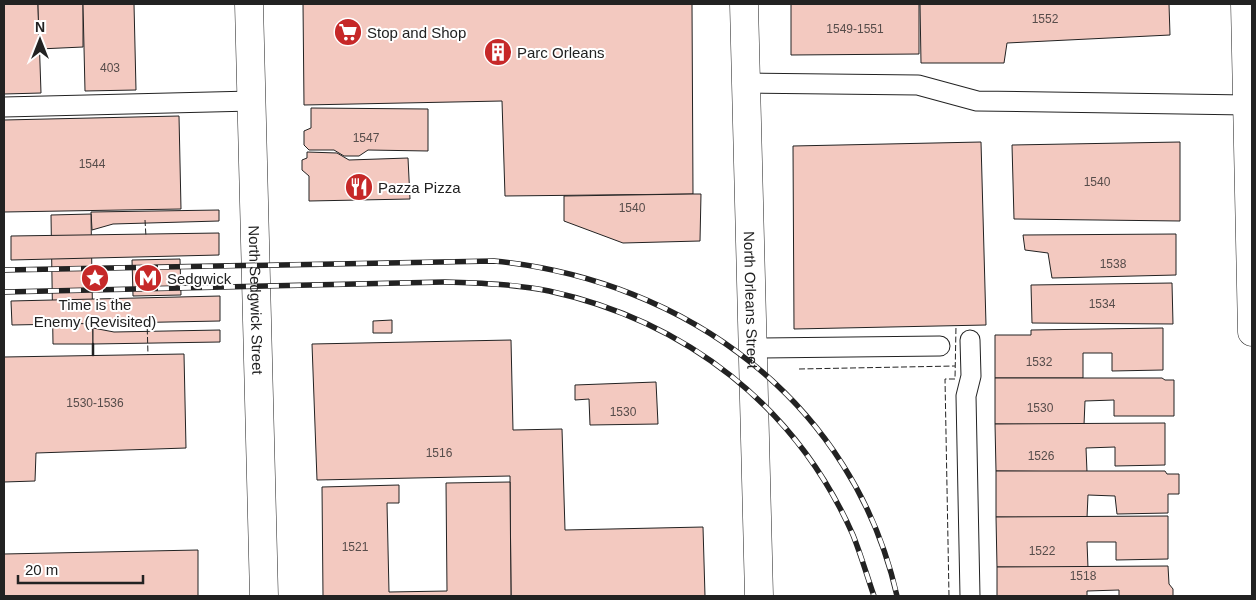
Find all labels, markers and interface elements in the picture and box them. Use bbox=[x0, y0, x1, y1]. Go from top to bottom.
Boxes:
house number: 1552 bbox=[1032, 12, 1059, 26]
north arrow bbox=[15, 15, 65, 65]
supermarket icon: Stop and Shop bbox=[333, 17, 363, 47]
text: N bbox=[35, 19, 45, 35]
house number: 1549-1551 bbox=[826, 22, 884, 36]
place label: Stop and Shop bbox=[367, 24, 466, 41]
building icon: Parc Orleans bbox=[483, 37, 513, 67]
place label: Parc Orleans bbox=[517, 44, 605, 61]
house number: 403 bbox=[100, 61, 120, 75]
house number: 1547 bbox=[353, 131, 380, 145]
house number: 1544 bbox=[79, 157, 106, 171]
restaurant icon: Pazza Pizza bbox=[344, 172, 374, 202]
house number: 1540 bbox=[1084, 175, 1111, 189]
place label: Pazza Pizza bbox=[378, 179, 461, 196]
house number: 1540 bbox=[619, 201, 646, 215]
street label: North Sedgwick Street bbox=[246, 225, 267, 376]
street label: North Orleans Street bbox=[741, 231, 762, 370]
house number: 1538 bbox=[1100, 257, 1127, 271]
place icon: Time is the Enemy (Revisited) bbox=[80, 263, 110, 293]
metro station icon: Sedgwick bbox=[133, 263, 163, 293]
place label: Sedgwick bbox=[167, 270, 232, 287]
place label: Time is the Enemy (Revisited) bbox=[34, 296, 156, 330]
house number: 1534 bbox=[1089, 297, 1116, 311]
house number: 1532 bbox=[1026, 355, 1053, 369]
house number: 1530-1536 bbox=[66, 396, 124, 410]
house number: 1530 bbox=[1027, 401, 1054, 415]
house number: 1530 bbox=[610, 405, 637, 419]
house number: 1516 bbox=[426, 446, 453, 460]
house number: 1526 bbox=[1028, 449, 1055, 463]
house number: 1521 bbox=[342, 540, 369, 554]
house number: 1522 bbox=[1029, 544, 1056, 558]
scale bar bbox=[18, 552, 142, 584]
text: 20 m bbox=[25, 561, 58, 578]
house number: 1518 bbox=[1070, 569, 1097, 583]

